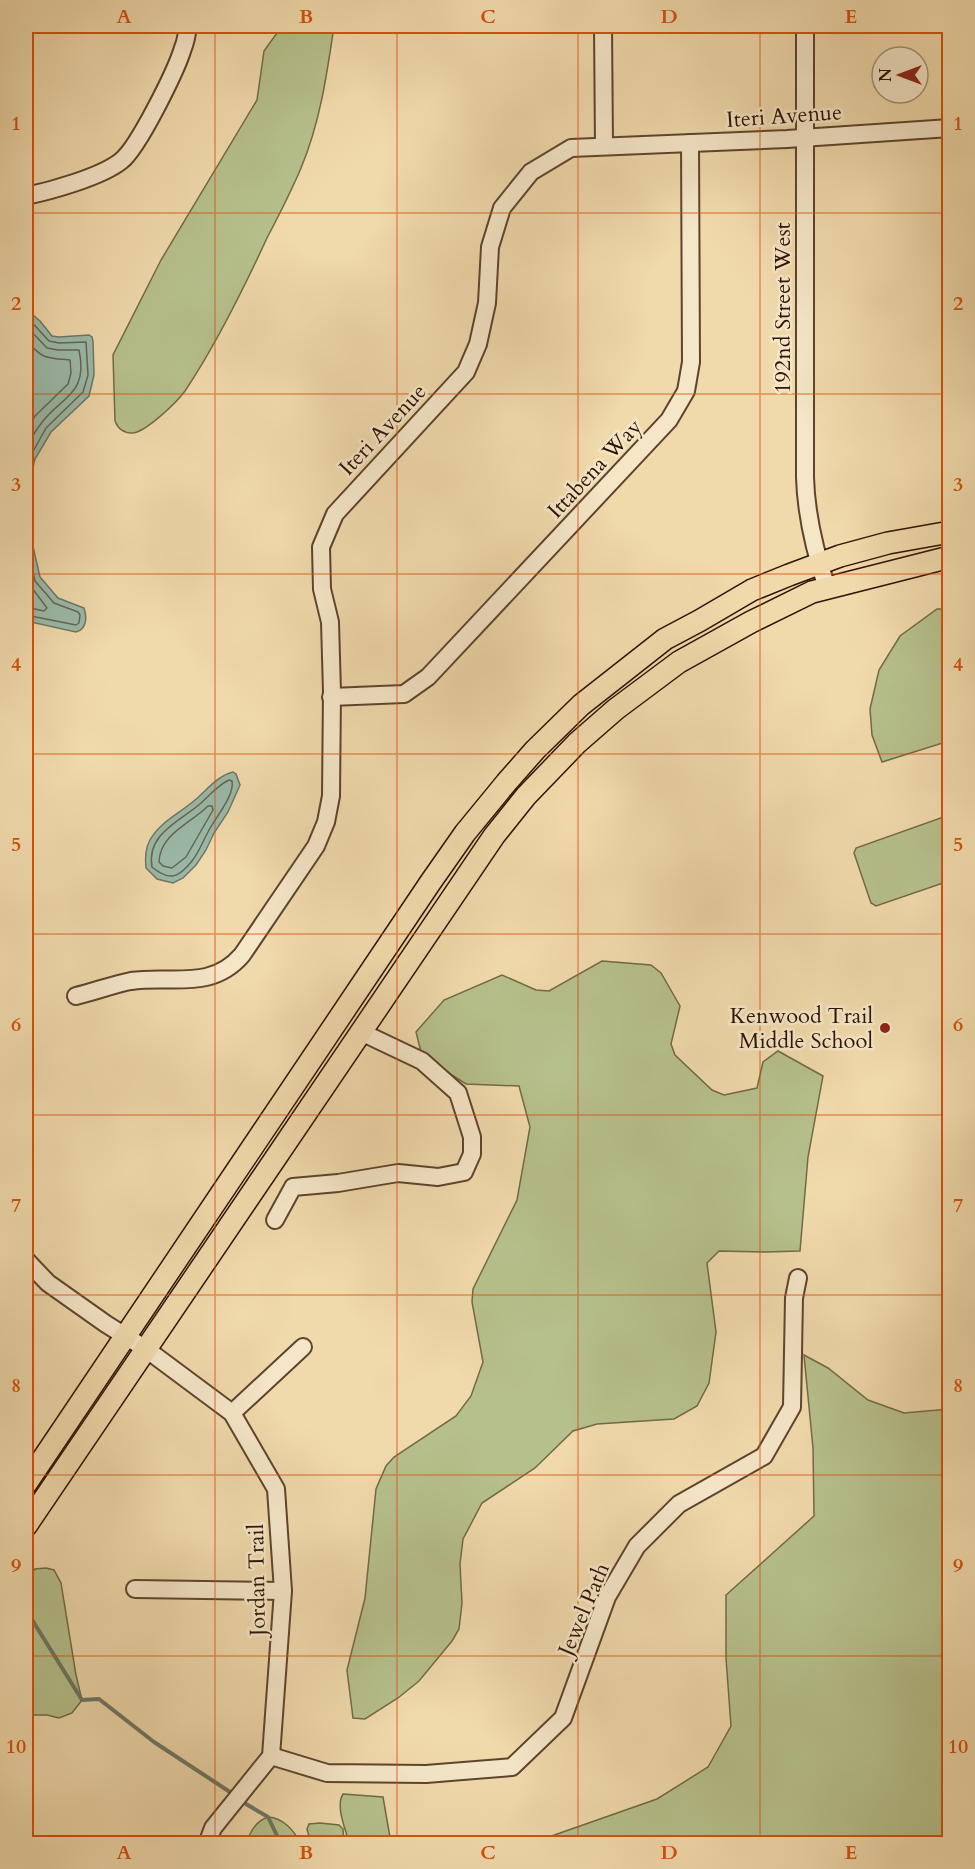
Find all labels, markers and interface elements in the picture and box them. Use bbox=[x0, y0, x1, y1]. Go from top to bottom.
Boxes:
text: A bbox=[116, 3, 132, 30]
text: B bbox=[299, 3, 313, 30]
text: C bbox=[480, 3, 496, 30]
text: D bbox=[660, 3, 678, 30]
text: E bbox=[845, 3, 857, 30]
north arrow bbox=[870, 45, 930, 105]
text: N bbox=[875, 68, 897, 82]
street label: Iteri Avenue bbox=[725, 97, 843, 135]
text: 1 bbox=[11, 110, 21, 137]
text: 1 bbox=[953, 110, 963, 137]
street label: 192nd Street West bbox=[768, 222, 798, 394]
text: 2 bbox=[11, 290, 21, 317]
text: 2 bbox=[953, 290, 963, 317]
street label: Iteri Avenue bbox=[332, 377, 433, 482]
street label: Ittabena Way bbox=[541, 412, 649, 525]
text: 3 bbox=[11, 471, 21, 498]
text: 3 bbox=[953, 471, 963, 498]
text: 4 bbox=[11, 651, 21, 678]
text: 4 bbox=[953, 651, 963, 678]
text: 5 bbox=[11, 831, 21, 858]
text: 5 bbox=[953, 831, 963, 858]
place label: Kenwood Trail Middle School bbox=[730, 1001, 873, 1056]
text: 6 bbox=[11, 1011, 21, 1038]
text: 6 bbox=[953, 1011, 963, 1038]
marker: Kenwood Trail Middle School bbox=[878, 1021, 892, 1035]
text: 7 bbox=[11, 1192, 21, 1219]
text: 7 bbox=[953, 1192, 963, 1219]
text: 8 bbox=[11, 1372, 21, 1399]
text: 8 bbox=[953, 1372, 963, 1399]
street label: Jordan Trail bbox=[241, 1523, 273, 1639]
text: 9 bbox=[11, 1552, 21, 1579]
text: 9 bbox=[953, 1552, 963, 1579]
street label: Jewel Path bbox=[550, 1558, 617, 1663]
text: 10 bbox=[6, 1733, 26, 1760]
text: 10 bbox=[948, 1733, 968, 1760]
text: A bbox=[116, 1839, 132, 1866]
text: B bbox=[299, 1839, 313, 1866]
text: C bbox=[480, 1839, 496, 1866]
text: D bbox=[660, 1839, 678, 1866]
text: E bbox=[845, 1839, 857, 1866]

